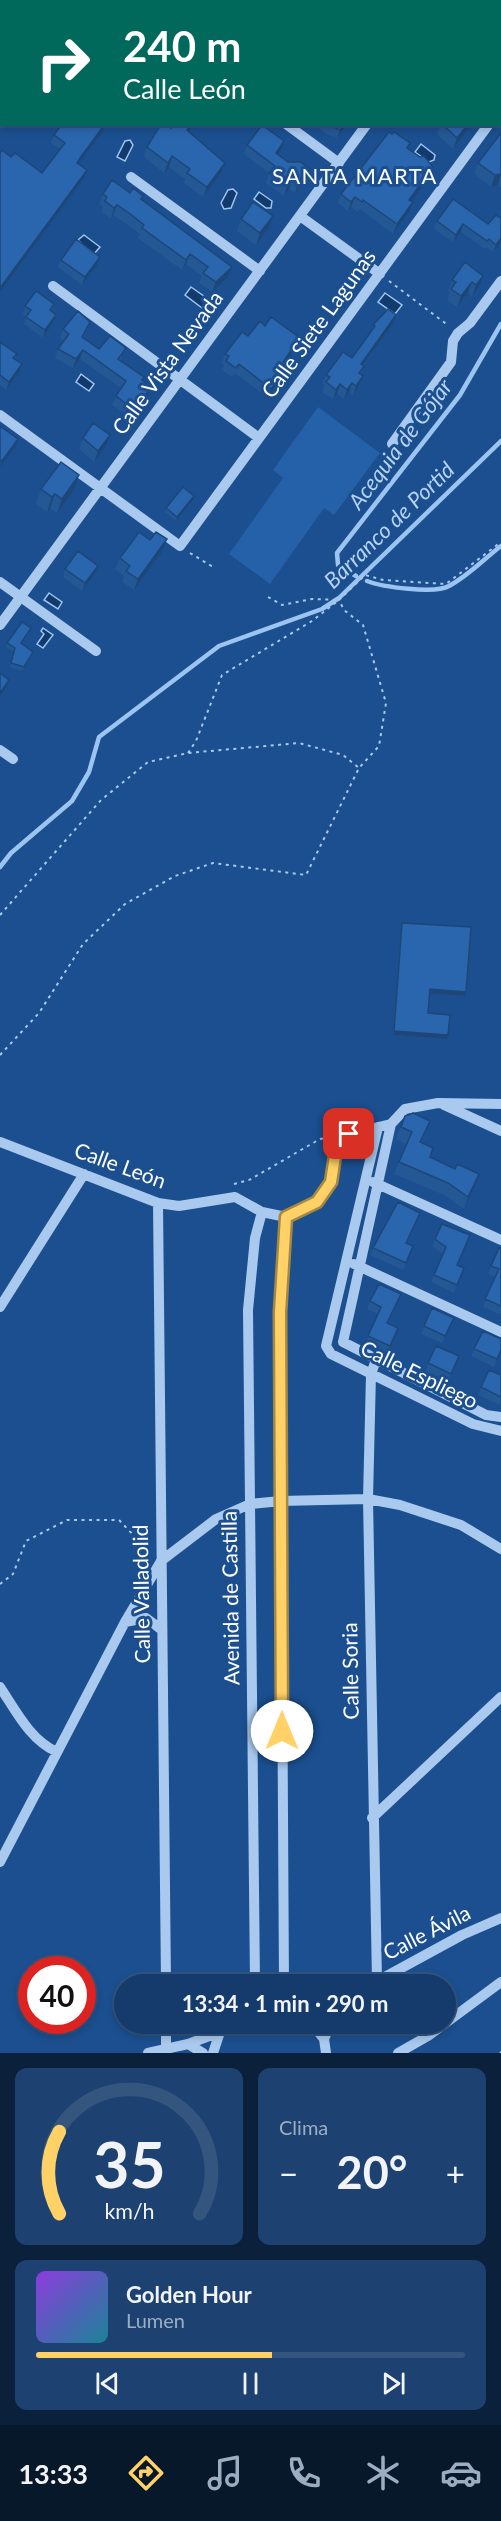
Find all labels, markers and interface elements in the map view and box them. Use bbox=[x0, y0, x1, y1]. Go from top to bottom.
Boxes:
text: 240 m bbox=[123, 21, 241, 71]
icon: right bbox=[24, 24, 102, 102]
text: Calle León bbox=[123, 72, 246, 105]
district label: SANTA MARTA bbox=[272, 162, 438, 189]
street label: Calle Siete Lagunas bbox=[256, 244, 380, 402]
street label: Calle Vista Nevada bbox=[106, 285, 227, 439]
water label: Acequia de Gójar bbox=[341, 373, 457, 515]
water label: Barranco de Portid bbox=[318, 456, 460, 594]
pin bbox=[323, 1108, 374, 1159]
icon: arrive bbox=[332, 1117, 365, 1150]
street label: Calle León bbox=[71, 1136, 170, 1193]
street label: Calle Espliego bbox=[357, 1334, 482, 1413]
street label: Avenida de Castilla bbox=[215, 1511, 244, 1685]
street label: Calle Valladolid bbox=[127, 1524, 154, 1664]
street label: Calle Soria bbox=[336, 1622, 363, 1720]
position arrow bbox=[250, 1699, 314, 1763]
street label: Calle Ávila bbox=[378, 1899, 474, 1964]
speed limit sign: 40 bbox=[18, 1956, 96, 2034]
text: 13:34 · 1 min · 290 m bbox=[182, 1990, 388, 2017]
text: Clima bbox=[279, 2115, 328, 2139]
text: 35 bbox=[93, 2126, 165, 2201]
text: 20° bbox=[337, 2145, 407, 2199]
text: − bbox=[279, 2153, 298, 2193]
text: + bbox=[446, 2153, 465, 2193]
text: km/h bbox=[104, 2198, 154, 2224]
text: Golden Hour bbox=[126, 2281, 252, 2308]
text: Lumen bbox=[126, 2308, 185, 2332]
icon: previous bbox=[91, 2367, 124, 2400]
icon: pause bbox=[234, 2367, 267, 2400]
icon: next bbox=[377, 2367, 410, 2400]
icon: directions bbox=[125, 2452, 167, 2494]
icon: music bbox=[204, 2452, 246, 2494]
icon: phone bbox=[283, 2452, 325, 2494]
icon: climate bbox=[362, 2452, 404, 2494]
icon: car bbox=[440, 2452, 482, 2494]
text: 13:33 bbox=[18, 2457, 88, 2490]

